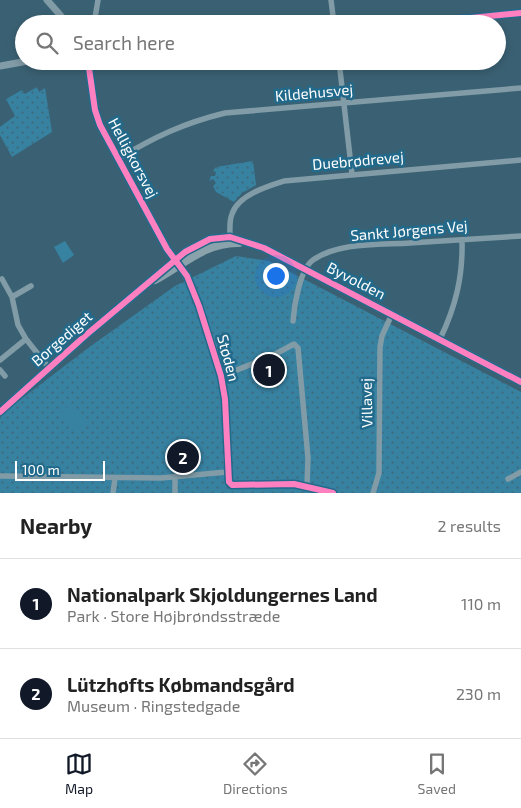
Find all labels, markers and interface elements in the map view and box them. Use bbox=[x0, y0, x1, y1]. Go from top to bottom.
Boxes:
search box bbox=[15, 15, 506, 70]
icon: search bbox=[33, 29, 61, 57]
text: Search here bbox=[73, 31, 175, 54]
street label: Kildehusvej bbox=[274, 80, 354, 105]
street label: Helligkorsvej bbox=[104, 114, 163, 201]
street label: Duebrødrevej bbox=[311, 147, 404, 174]
street label: Sankt Jørgens Vej bbox=[350, 216, 468, 245]
street label: Byvolden bbox=[324, 258, 389, 303]
your location bbox=[263, 263, 289, 289]
street label: Borgediget bbox=[27, 307, 96, 369]
street label: Støden bbox=[214, 332, 244, 383]
pin: 1 bbox=[253, 351, 285, 389]
street label: Villavej bbox=[357, 378, 376, 428]
pin: 2 bbox=[167, 438, 199, 476]
scale bar bbox=[15, 458, 105, 481]
text: 100 m bbox=[22, 461, 60, 478]
text: Nearby bbox=[20, 513, 92, 538]
text: 2 results bbox=[438, 516, 501, 535]
text: Nationalpark Skjoldungernes Land bbox=[67, 583, 378, 606]
text: 1 bbox=[33, 594, 39, 613]
text: 110 m bbox=[461, 594, 501, 613]
text: Park · Store Højbrøndsstræde bbox=[67, 606, 280, 625]
text: Lützhøfts Købmandsgård bbox=[67, 673, 295, 696]
text: 2 bbox=[31, 684, 41, 703]
text: 230 m bbox=[456, 684, 501, 703]
text: Museum · Ringstedgade bbox=[67, 696, 240, 715]
tab: Map bbox=[65, 750, 93, 797]
tab: Directions bbox=[223, 750, 288, 797]
tab: Saved bbox=[418, 750, 456, 797]

